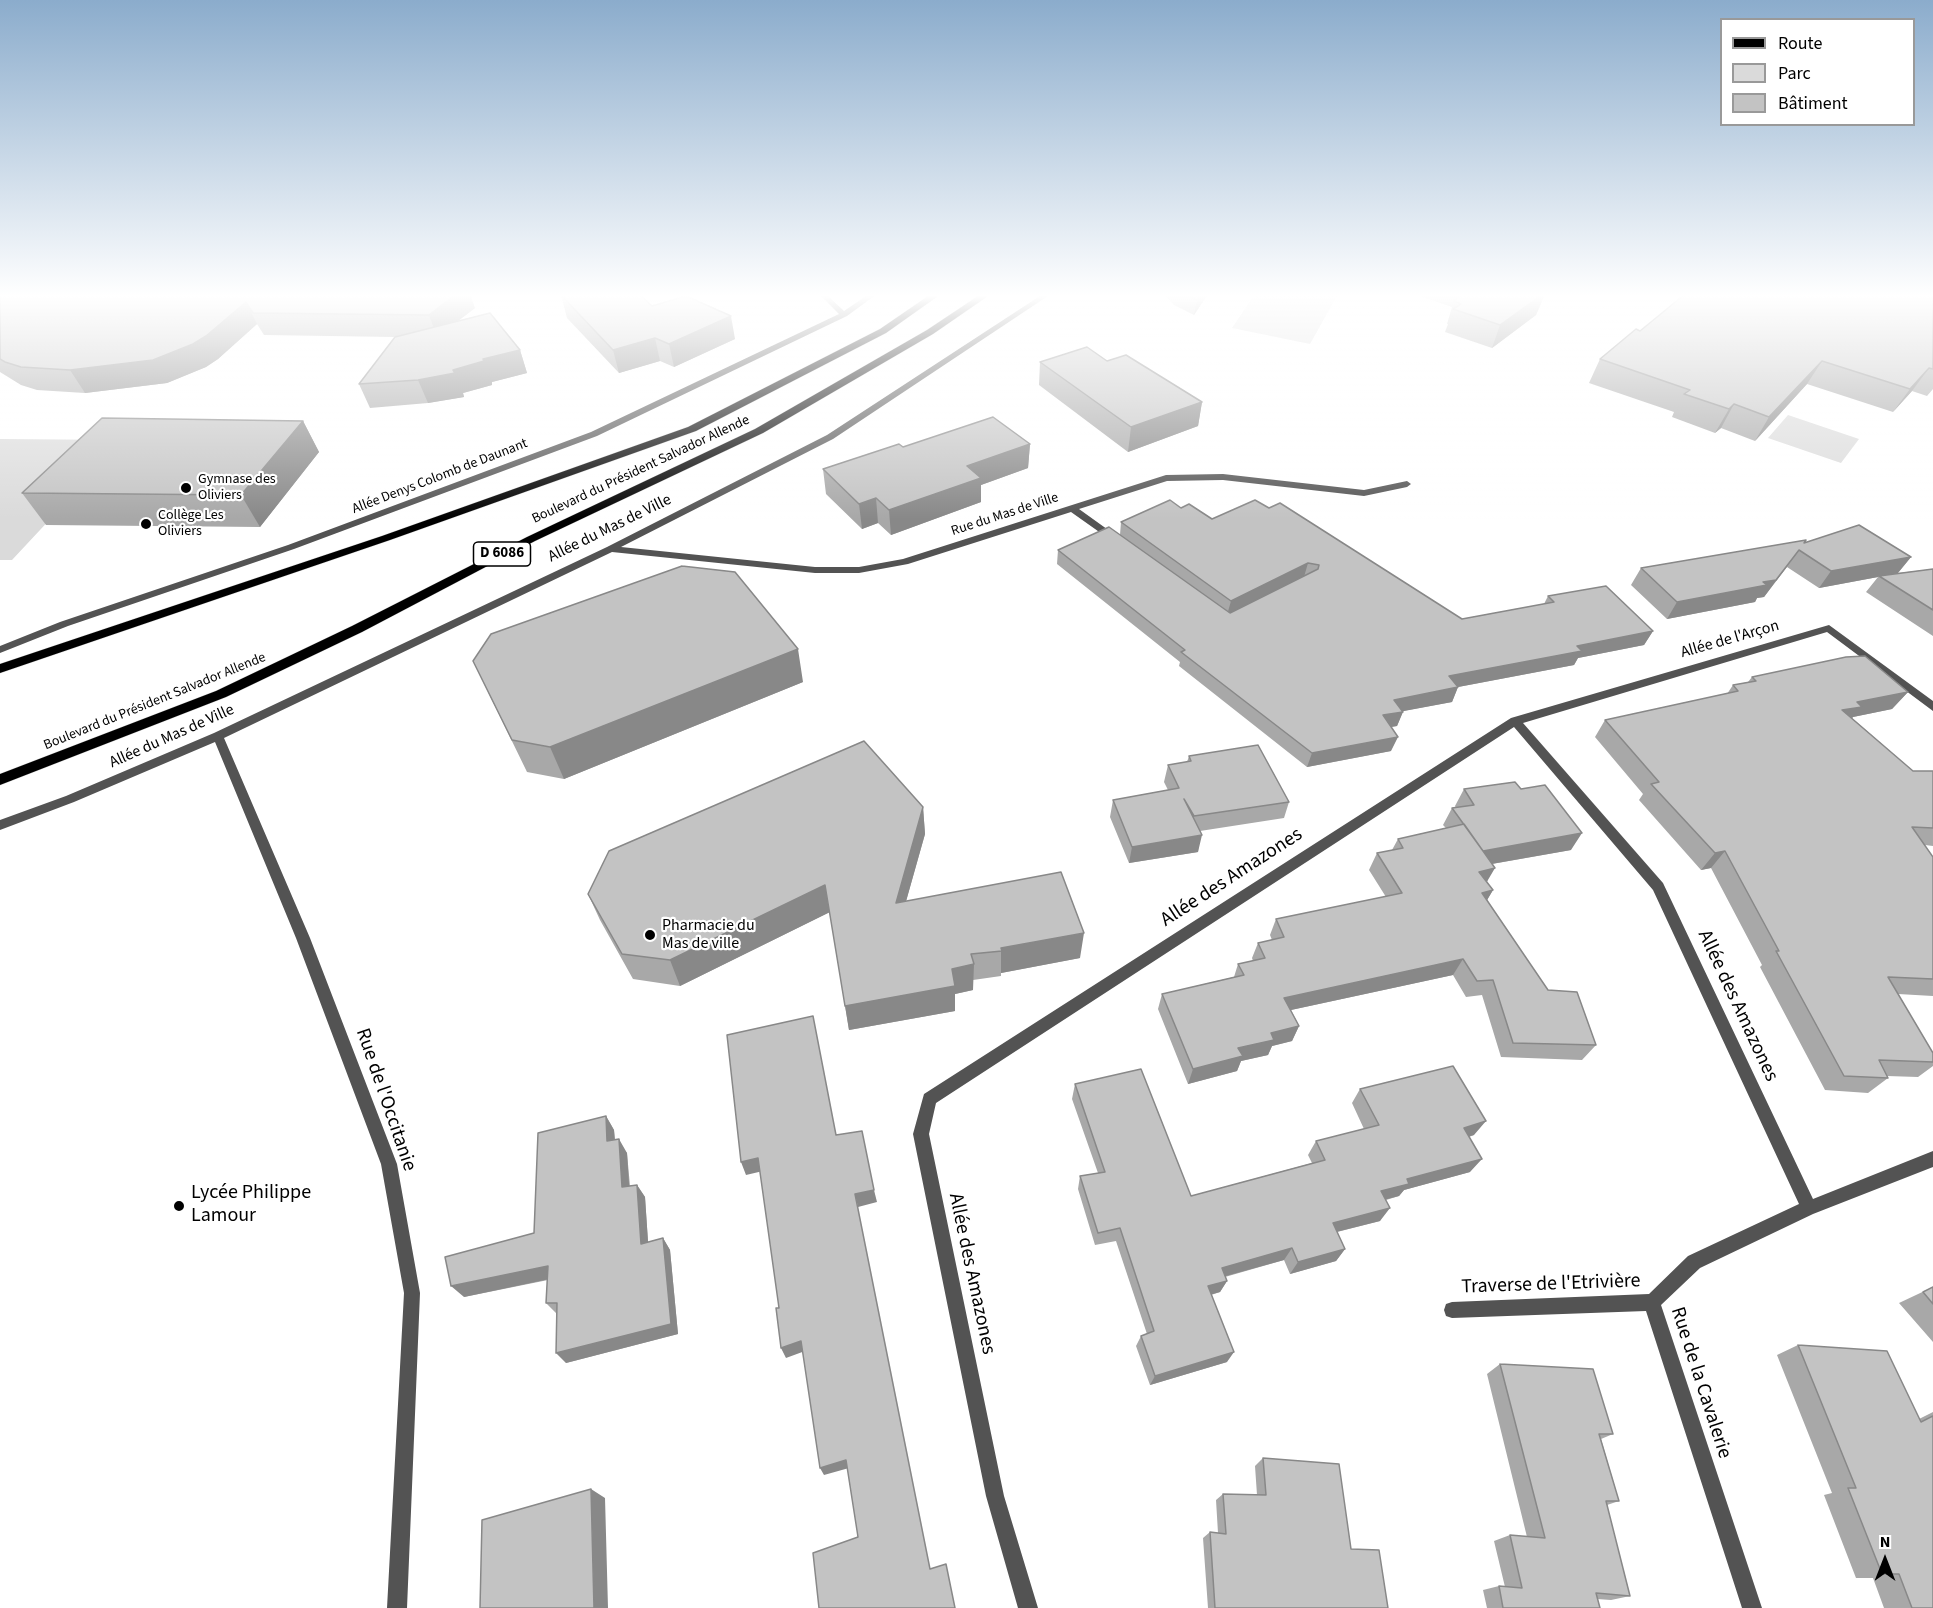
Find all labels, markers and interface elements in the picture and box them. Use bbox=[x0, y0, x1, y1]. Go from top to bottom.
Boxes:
legend bbox=[1720, 18, 1915, 126]
text: Route bbox=[1778, 31, 1822, 56]
text: Parc bbox=[1778, 61, 1811, 86]
text: Bâtiment bbox=[1778, 91, 1848, 116]
street label: Boulevard du Président Salvador Allende bbox=[530, 412, 752, 528]
street label: Allée Denys Colomb de Daunant bbox=[350, 436, 530, 518]
place label: Gymnase des Oliviers bbox=[198, 472, 276, 504]
marker: Gymnase des Oliviers bbox=[179, 481, 193, 495]
street label: Rue du Mas de Ville bbox=[949, 490, 1061, 540]
street label: Allée du Mas de Ville bbox=[545, 491, 675, 567]
place label: Collège Les Oliviers bbox=[158, 508, 224, 540]
marker: Collège Les Oliviers bbox=[139, 517, 153, 531]
road number: D 6086 bbox=[474, 542, 530, 566]
street label: Allée de l'Arçon bbox=[1679, 617, 1781, 663]
street label: Boulevard du Président Salvador Allende bbox=[41, 650, 269, 754]
street label: Allée du Mas de Ville bbox=[107, 701, 237, 773]
street label: Allée des Amazones bbox=[1157, 823, 1307, 933]
place label: Pharmacie du Mas de ville bbox=[662, 916, 755, 954]
street label: Allée des Amazones bbox=[1691, 927, 1783, 1085]
marker: Pharmacie du Mas de ville bbox=[643, 928, 657, 942]
street label: Rue de l'Occitanie bbox=[349, 1025, 421, 1175]
place label: Lycée Philippe Lamour bbox=[191, 1182, 311, 1229]
street label: Allée des Amazones bbox=[942, 1191, 1000, 1357]
marker: Lycée Philippe Lamour bbox=[172, 1199, 186, 1213]
street label: Traverse de l'Etrivière bbox=[1461, 1270, 1641, 1300]
street label: Rue de la Cavalerie bbox=[1664, 1304, 1736, 1462]
north arrow bbox=[1855, 1530, 1915, 1590]
text: N bbox=[1880, 1531, 1890, 1553]

